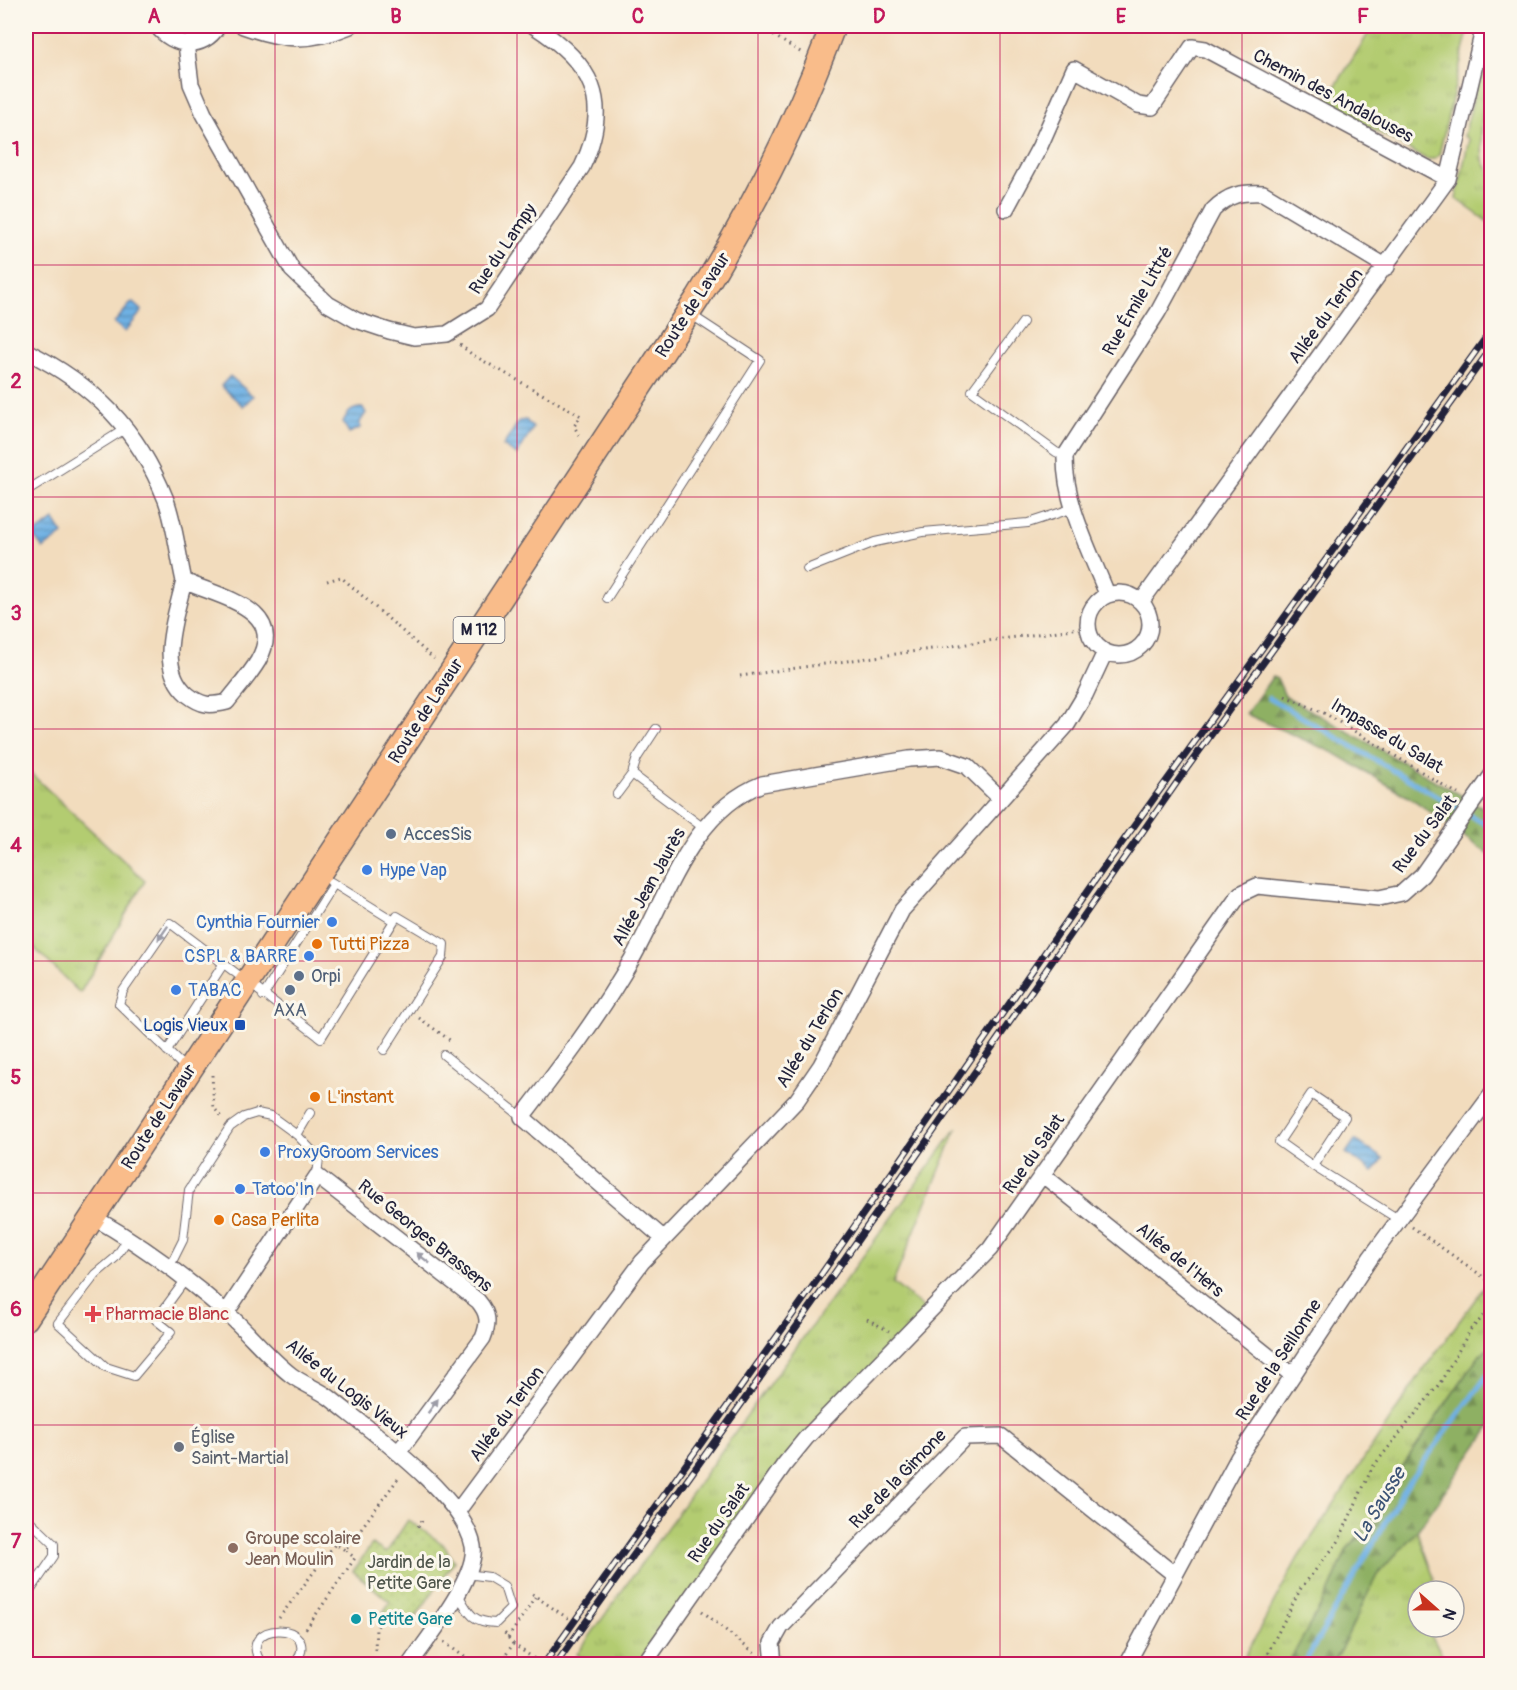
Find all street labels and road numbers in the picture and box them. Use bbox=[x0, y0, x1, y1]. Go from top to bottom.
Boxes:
street label: Chemin des Andalouses bbox=[1249, 44, 1417, 148]
street label: Rue du Lampy bbox=[464, 199, 542, 299]
street label: Rue Émile Littré bbox=[1097, 242, 1179, 360]
street label: Route de Lavaur bbox=[650, 247, 736, 362]
street label: Allée du Terlon bbox=[1284, 264, 1368, 368]
road number: M 112 bbox=[454, 617, 504, 643]
street label: Route de Lavaur bbox=[383, 653, 469, 768]
street label: Impasse du Salat bbox=[1327, 693, 1448, 779]
street label: Rue du Salat bbox=[1388, 790, 1462, 878]
street label: Allée Jean Jaurès bbox=[607, 824, 691, 950]
street label: Allée du Terlon bbox=[771, 984, 849, 1092]
street label: Route de Lavaur bbox=[116, 1059, 202, 1174]
street label: Rue du Salat bbox=[998, 1109, 1070, 1198]
street label: Rue Georges Brassens bbox=[353, 1175, 497, 1297]
street label: Allée de l'Hers bbox=[1131, 1218, 1229, 1302]
street label: Rue de la Seillonne bbox=[1231, 1295, 1327, 1425]
street label: Allée du Logis Vieux bbox=[281, 1334, 413, 1444]
street label: Allée du Terlon bbox=[465, 1362, 549, 1466]
street label: Rue de la Gimone bbox=[845, 1424, 951, 1534]
street label: Rue du Salat bbox=[683, 1478, 755, 1567]

